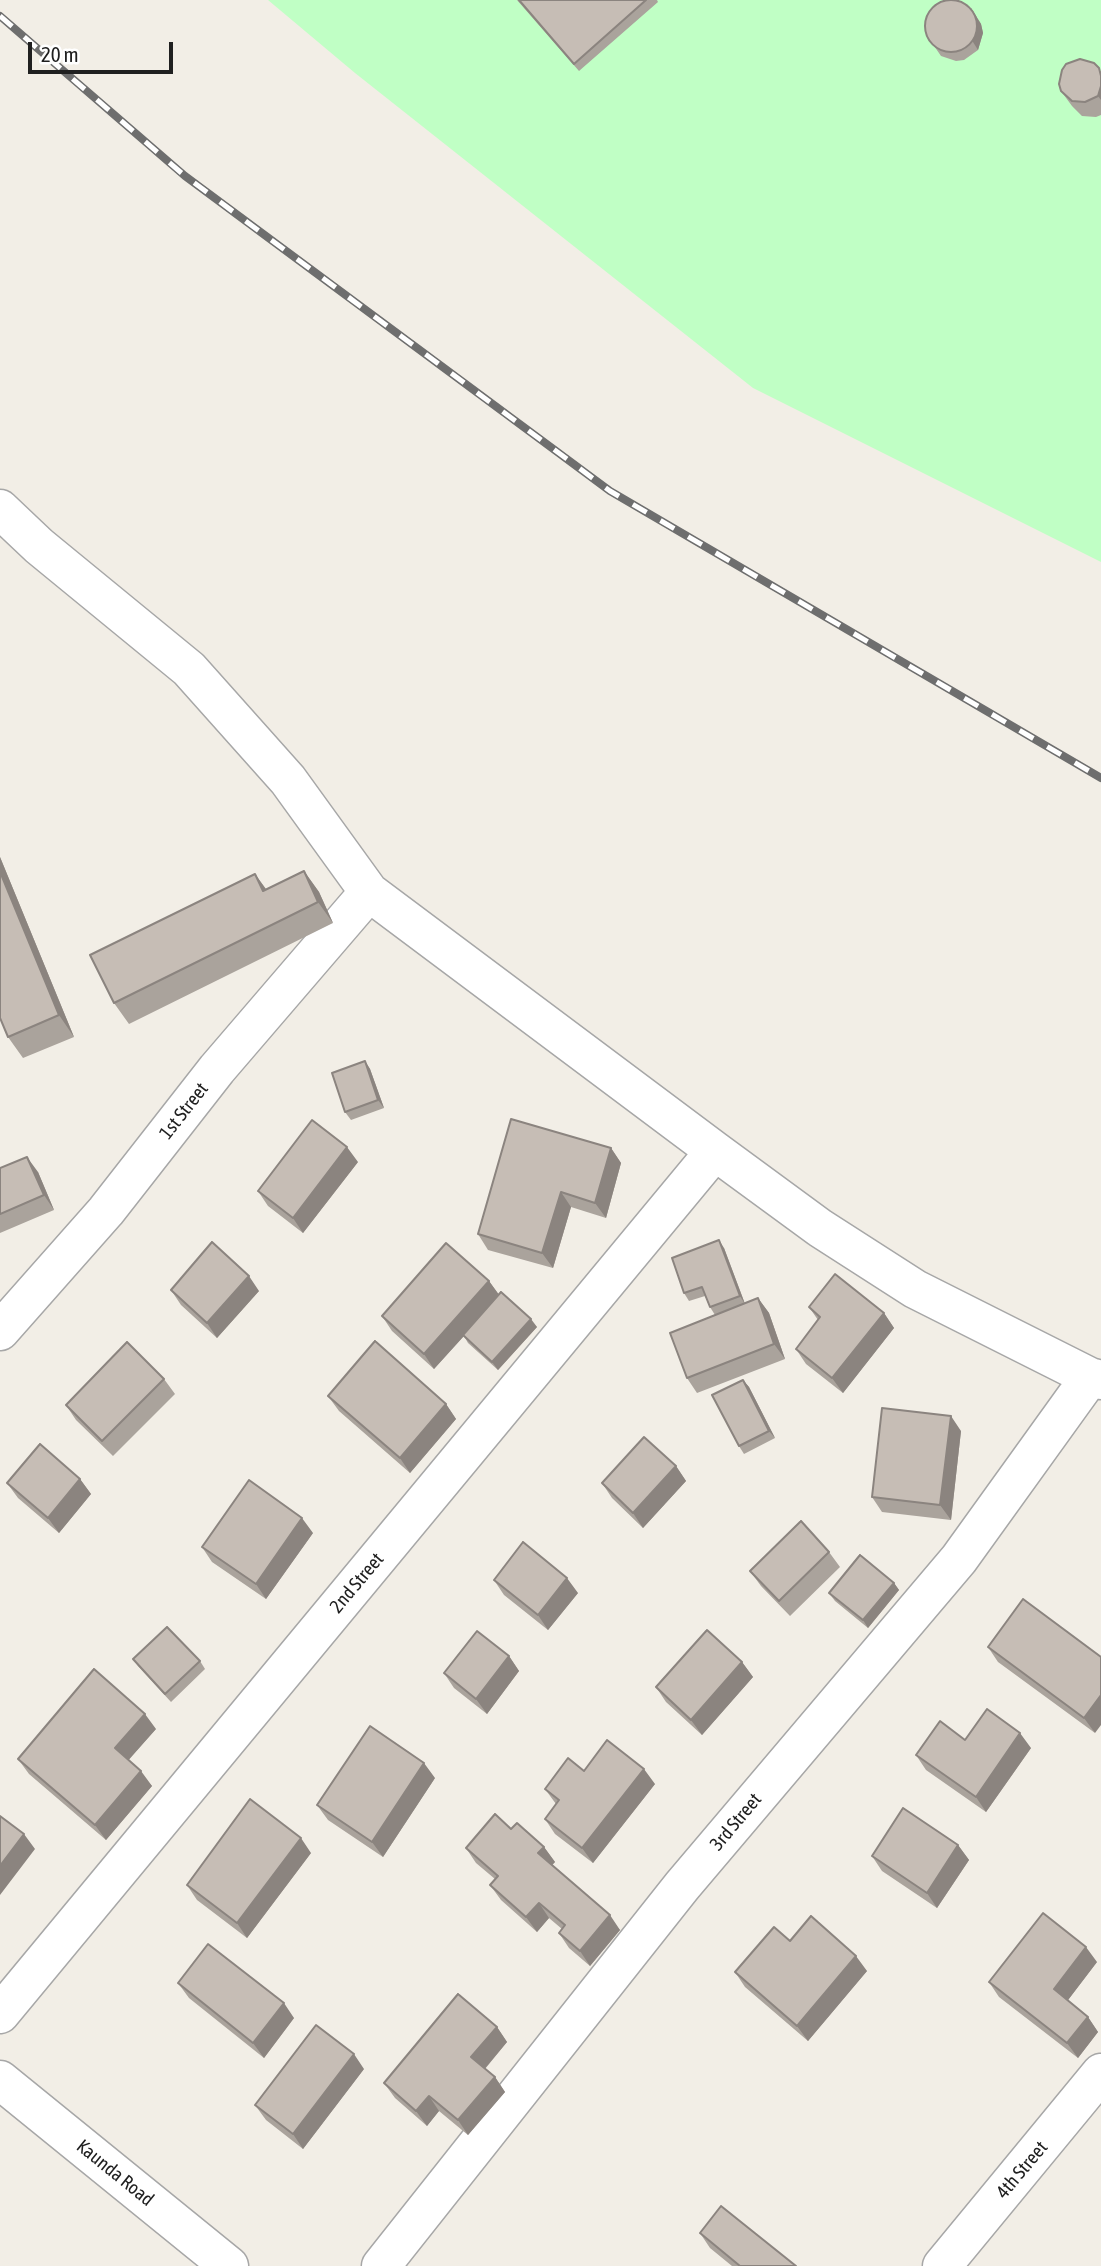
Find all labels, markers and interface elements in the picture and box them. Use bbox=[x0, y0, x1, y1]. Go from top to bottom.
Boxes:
scale bar bbox=[32, 28, 177, 72]
text: 20 m bbox=[41, 42, 79, 66]
street label: 1st Street bbox=[155, 1078, 213, 1144]
street label: 2nd Street bbox=[325, 1548, 389, 1618]
street label: 3rd Street bbox=[705, 1789, 767, 1855]
street label: Kaunda Road bbox=[72, 2135, 158, 2211]
street label: 4th Street bbox=[991, 2137, 1053, 2203]

